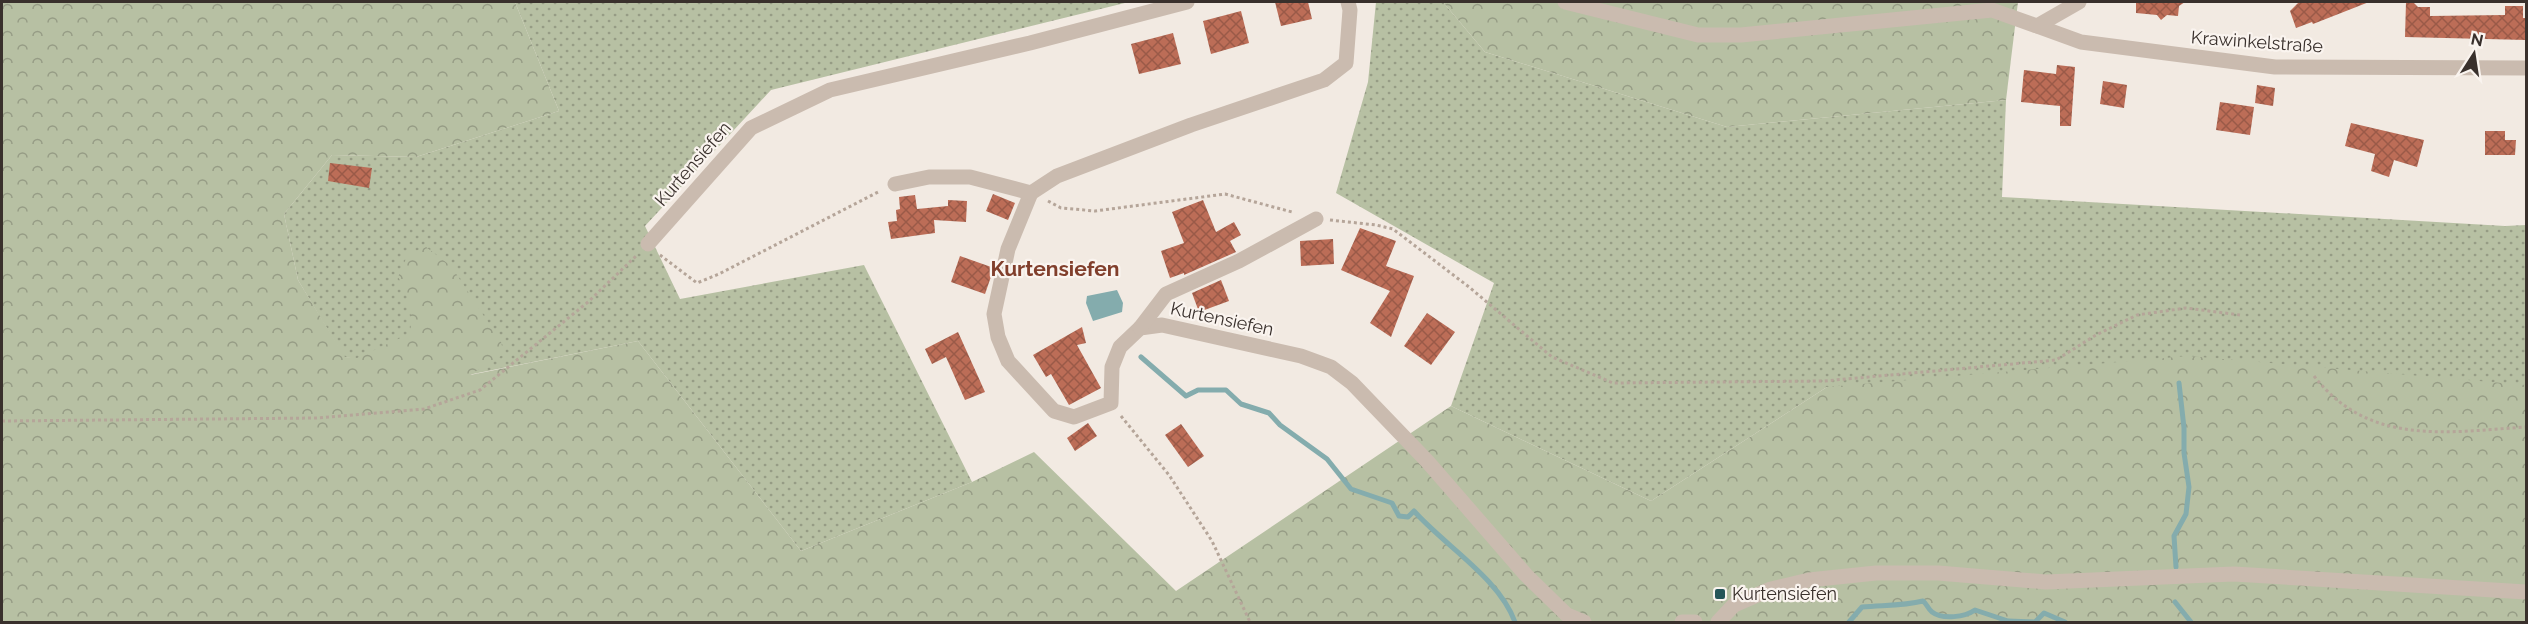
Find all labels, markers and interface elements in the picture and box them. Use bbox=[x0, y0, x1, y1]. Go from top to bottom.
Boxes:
north arrow bbox=[2444, 24, 2504, 84]
street label: Krawinkelstraße bbox=[2190, 26, 2324, 57]
text: N bbox=[2469, 29, 2485, 50]
street label: Kurtensiefen bbox=[650, 117, 735, 210]
district label: Kurtensiefen bbox=[990, 256, 1120, 281]
street label: Kurtensiefen bbox=[1169, 297, 1276, 340]
place label: Kurtensiefen bbox=[1732, 583, 1837, 604]
marker: Kurtensiefen bbox=[1713, 587, 1727, 601]

